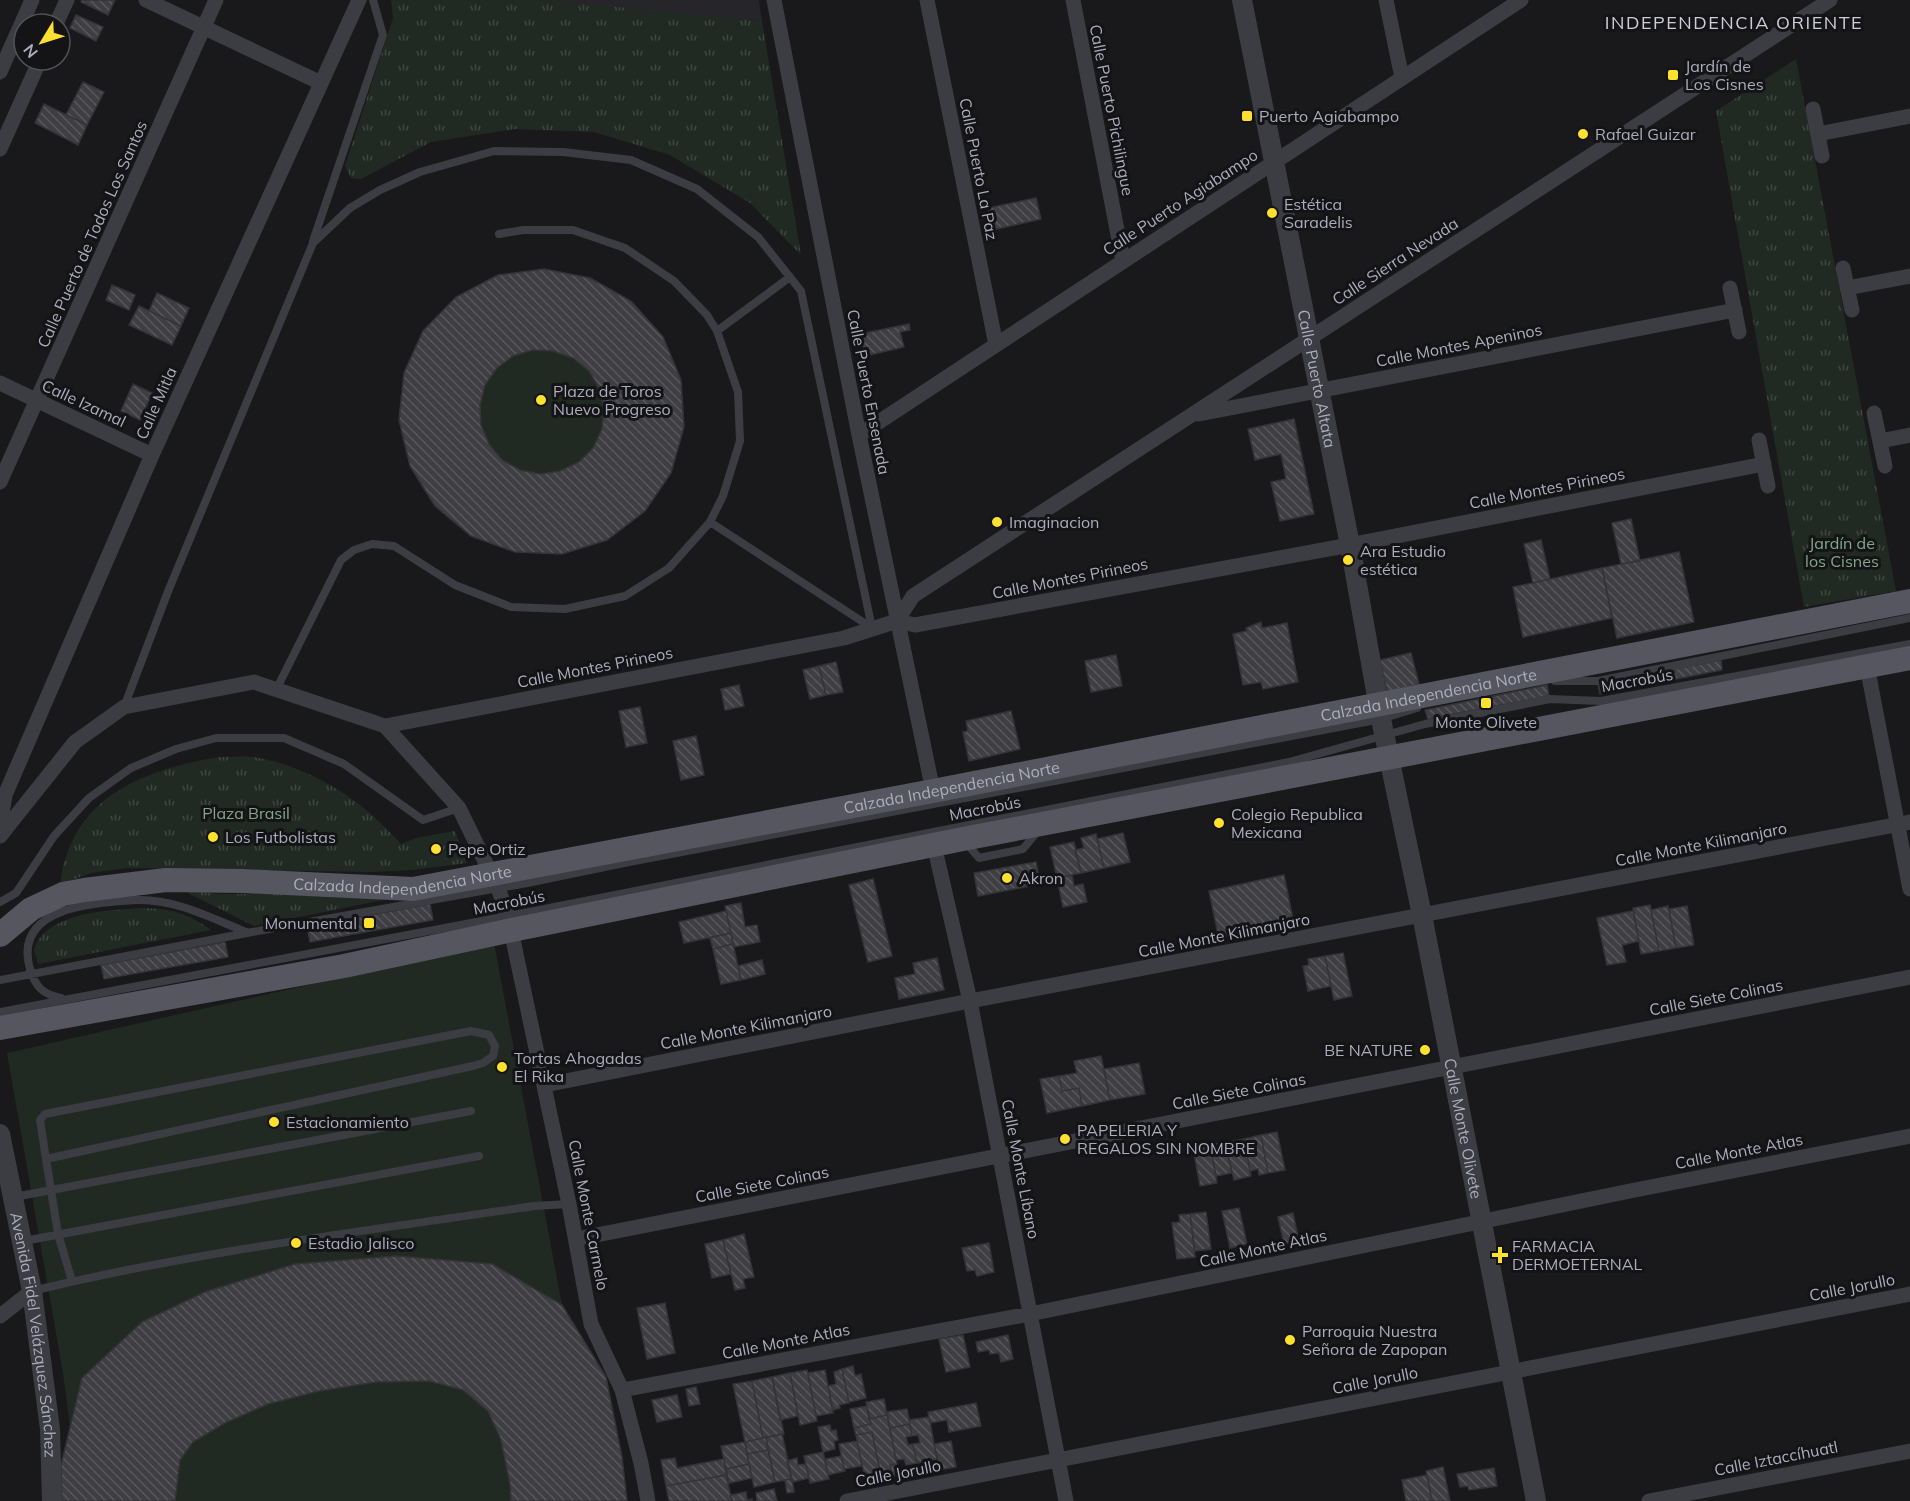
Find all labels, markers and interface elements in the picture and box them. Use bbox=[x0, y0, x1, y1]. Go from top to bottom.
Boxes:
district label: INDEPENDENCIA ORIENTE bbox=[1605, 11, 1863, 34]
north arrow bbox=[12, 12, 72, 72]
street label: Calle Puerto Pichilingue bbox=[1086, 23, 1138, 197]
text: N bbox=[19, 40, 42, 62]
place label: Jardín de Los Cisnes bbox=[1685, 56, 1764, 94]
marker: Jardín de Los Cisnes bbox=[1666, 68, 1680, 82]
street label: Calle Puerto La Paz bbox=[955, 96, 1003, 242]
place label: Puerto Agiabampo bbox=[1259, 106, 1399, 126]
marker: Puerto Agiabampo bbox=[1240, 109, 1254, 123]
street label: Calle Puerto de Todos Los Santos bbox=[33, 117, 151, 351]
place label: Rafael Guizar bbox=[1595, 124, 1696, 144]
marker: Rafael Guizar bbox=[1576, 127, 1590, 141]
street label: Calle Puerto Agiabampo bbox=[1099, 144, 1261, 260]
place label: Estética Saradelis bbox=[1284, 194, 1353, 232]
marker: Estética Saradelis bbox=[1265, 206, 1279, 220]
street label: Calle Sierra Nevada bbox=[1328, 213, 1462, 309]
street label: Calle Puerto Ensenada bbox=[843, 308, 895, 476]
street label: Calle Puerto Altata bbox=[1294, 308, 1340, 449]
street label: Calle Montes Apeninos bbox=[1374, 319, 1544, 371]
street label: Calle Mitla bbox=[131, 364, 181, 442]
street label: Calle Izamal bbox=[39, 375, 129, 431]
place label: Plaza de Toros Nuevo Progreso bbox=[553, 381, 671, 419]
marker: Plaza de Toros Nuevo Progreso bbox=[534, 393, 548, 407]
street label: Calle Montes Pirineos bbox=[1467, 463, 1627, 513]
place label: Imaginacion bbox=[1009, 512, 1099, 532]
marker: Imaginacion bbox=[990, 515, 1004, 529]
park label: Jardín de los Cisnes bbox=[1805, 533, 1879, 571]
place label: Ara Estudio estética bbox=[1360, 541, 1446, 579]
street label: Calle Montes Pirineos bbox=[990, 553, 1150, 603]
marker: Ara Estudio estética bbox=[1341, 553, 1355, 567]
street label: Calle Montes Pirineos bbox=[515, 642, 675, 692]
street label: Calzada Independencia Norte bbox=[1319, 664, 1538, 725]
street label: Macrobús bbox=[1599, 664, 1675, 696]
marker: Monte Olivete bbox=[1479, 696, 1493, 710]
place label: Monte Olivete bbox=[1435, 712, 1537, 732]
street label: Calzada Independencia Norte bbox=[842, 757, 1061, 818]
street label: Macrobús bbox=[947, 791, 1023, 825]
park label: Plaza Brasil bbox=[202, 803, 290, 823]
place label: Colegio Republica Mexicana bbox=[1231, 804, 1363, 842]
marker: Colegio Republica Mexicana bbox=[1212, 816, 1226, 830]
street label: Calle Monte Kilimanjaro bbox=[1614, 818, 1788, 870]
place label: Los Futbolistas bbox=[225, 827, 336, 847]
marker: Los Futbolistas bbox=[206, 830, 220, 844]
place label: Pepe Ortiz bbox=[448, 839, 526, 859]
marker: Pepe Ortiz bbox=[429, 842, 443, 856]
street label: Calzada Independencia Norte bbox=[293, 861, 513, 900]
place label: Akron bbox=[1019, 868, 1063, 888]
marker: Akron bbox=[1000, 871, 1014, 885]
street label: Macrobús bbox=[471, 885, 547, 919]
street label: Calle Monte Kilimanjaro bbox=[1137, 909, 1311, 961]
place label: Monumental bbox=[264, 913, 357, 933]
marker: Monumental bbox=[362, 916, 376, 930]
street label: Calle Siete Colinas bbox=[1647, 974, 1785, 1020]
street label: Calle Monte Kilimanjaro bbox=[659, 1001, 833, 1053]
place label: BE NATURE bbox=[1324, 1040, 1413, 1060]
marker: BE NATURE bbox=[1418, 1043, 1432, 1057]
place label: Tortas Ahogadas El Rika bbox=[514, 1048, 642, 1086]
street label: Calle Monte Olivete bbox=[1440, 1056, 1487, 1200]
marker: Tortas Ahogadas El Rika bbox=[495, 1060, 509, 1074]
street label: Calle Siete Colinas bbox=[1170, 1068, 1308, 1114]
street label: Calle Monte Líbano bbox=[998, 1097, 1044, 1241]
place label: Estacionamiento bbox=[286, 1112, 409, 1132]
marker: Estacionamiento bbox=[267, 1115, 281, 1129]
place label: PAPELERIA Y REGALOS SIN NOMBRE bbox=[1077, 1120, 1255, 1158]
street label: Calle Monte Atlas bbox=[1673, 1129, 1805, 1173]
marker: PAPELERIA Y REGALOS SIN NOMBRE bbox=[1058, 1132, 1072, 1146]
street label: Calle Monte Carmelo bbox=[565, 1138, 613, 1292]
street label: Calle Siete Colinas bbox=[693, 1161, 831, 1207]
street label: Avenida Fidel Velázquez Sánchez bbox=[6, 1210, 61, 1458]
street label: Calle Monte Atlas bbox=[1197, 1225, 1329, 1271]
place label: Estadio Jalisco bbox=[308, 1233, 414, 1253]
marker: Estadio Jalisco bbox=[289, 1236, 303, 1250]
place label: FARMACIA DERMOETERNAL bbox=[1512, 1236, 1643, 1274]
marker: FARMACIA DERMOETERNAL bbox=[1493, 1248, 1507, 1262]
street label: Calle Jorullo bbox=[1807, 1269, 1897, 1305]
street label: Calle Monte Atlas bbox=[720, 1319, 852, 1363]
place label: Parroquia Nuestra Señora de Zapopan bbox=[1302, 1321, 1447, 1359]
marker: Parroquia Nuestra Señora de Zapopan bbox=[1283, 1333, 1297, 1347]
street label: Calle Jorullo bbox=[1330, 1362, 1420, 1398]
street label: Calle Iztaccíhuatl bbox=[1712, 1436, 1840, 1480]
street label: Calle Jorullo bbox=[853, 1455, 943, 1491]

